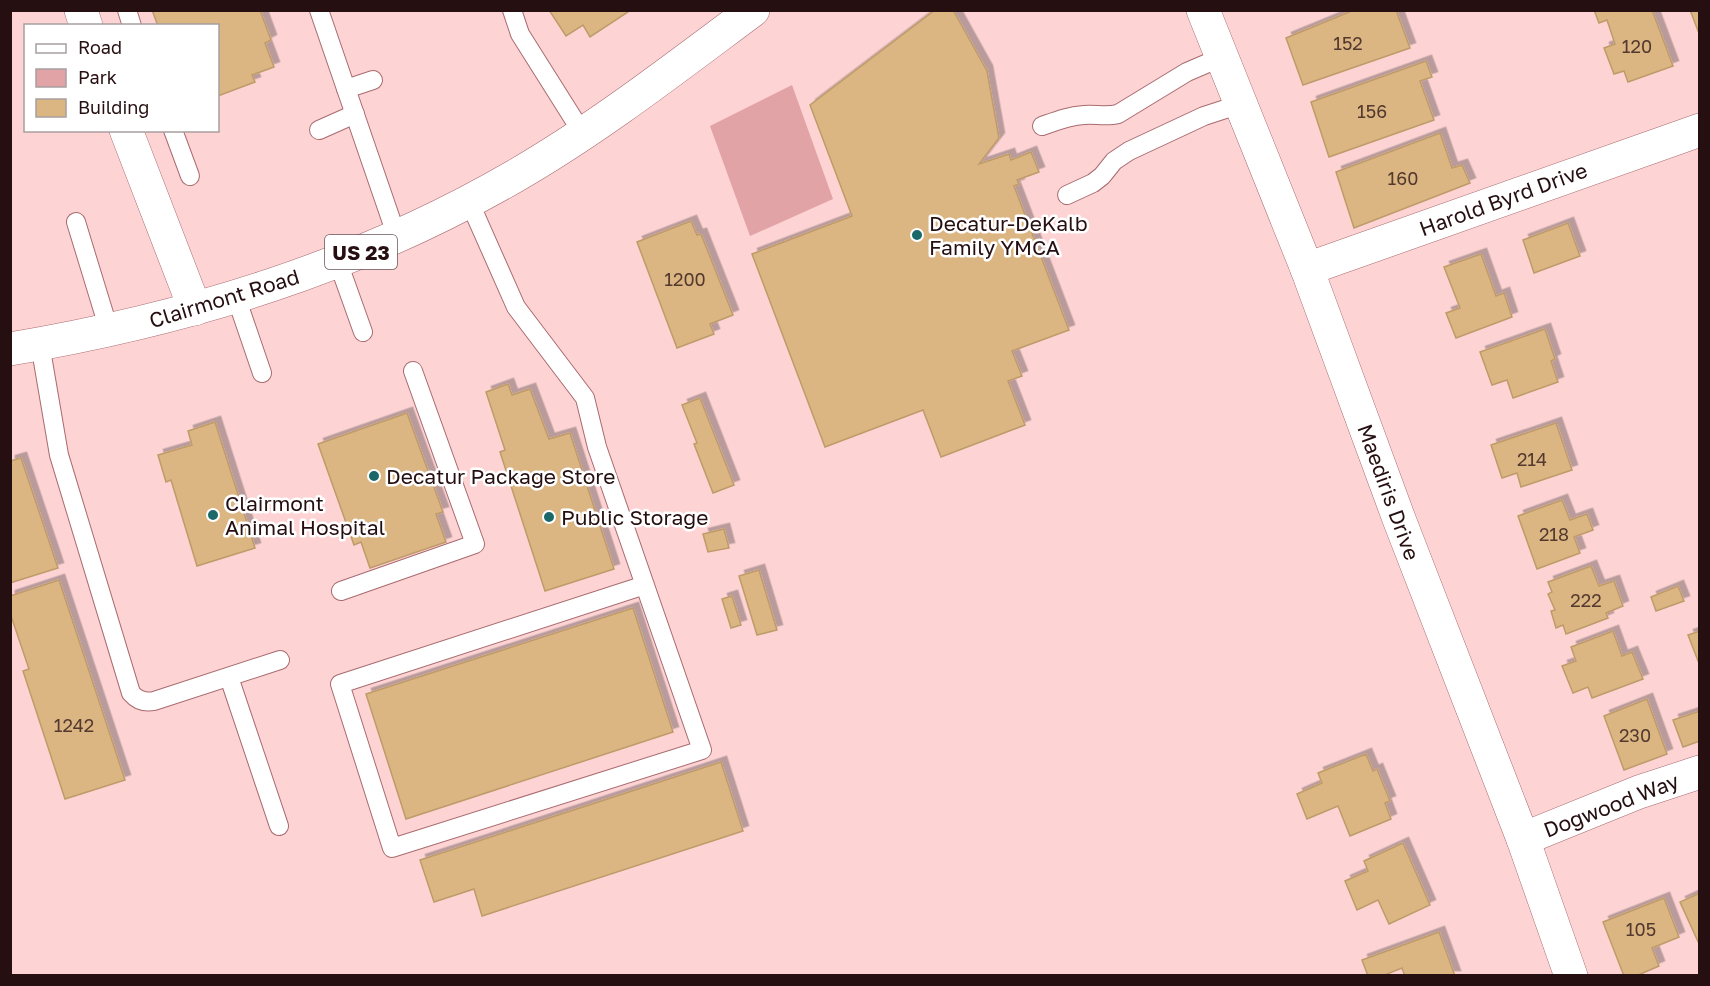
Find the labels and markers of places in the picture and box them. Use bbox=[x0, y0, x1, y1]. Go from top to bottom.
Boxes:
place label: Decatur-DeKalb Family YMCA bbox=[929, 210, 1088, 260]
marker: Decatur-DeKalb Family YMCA bbox=[910, 228, 924, 242]
place label: Decatur Package Store bbox=[386, 463, 615, 489]
marker: Decatur Package Store bbox=[367, 469, 381, 483]
place label: Clairmont Animal Hospital bbox=[225, 490, 385, 540]
place label: Public Storage bbox=[561, 504, 708, 530]
marker: Clairmont Animal Hospital bbox=[206, 508, 220, 522]
marker: Public Storage bbox=[542, 510, 556, 524]

